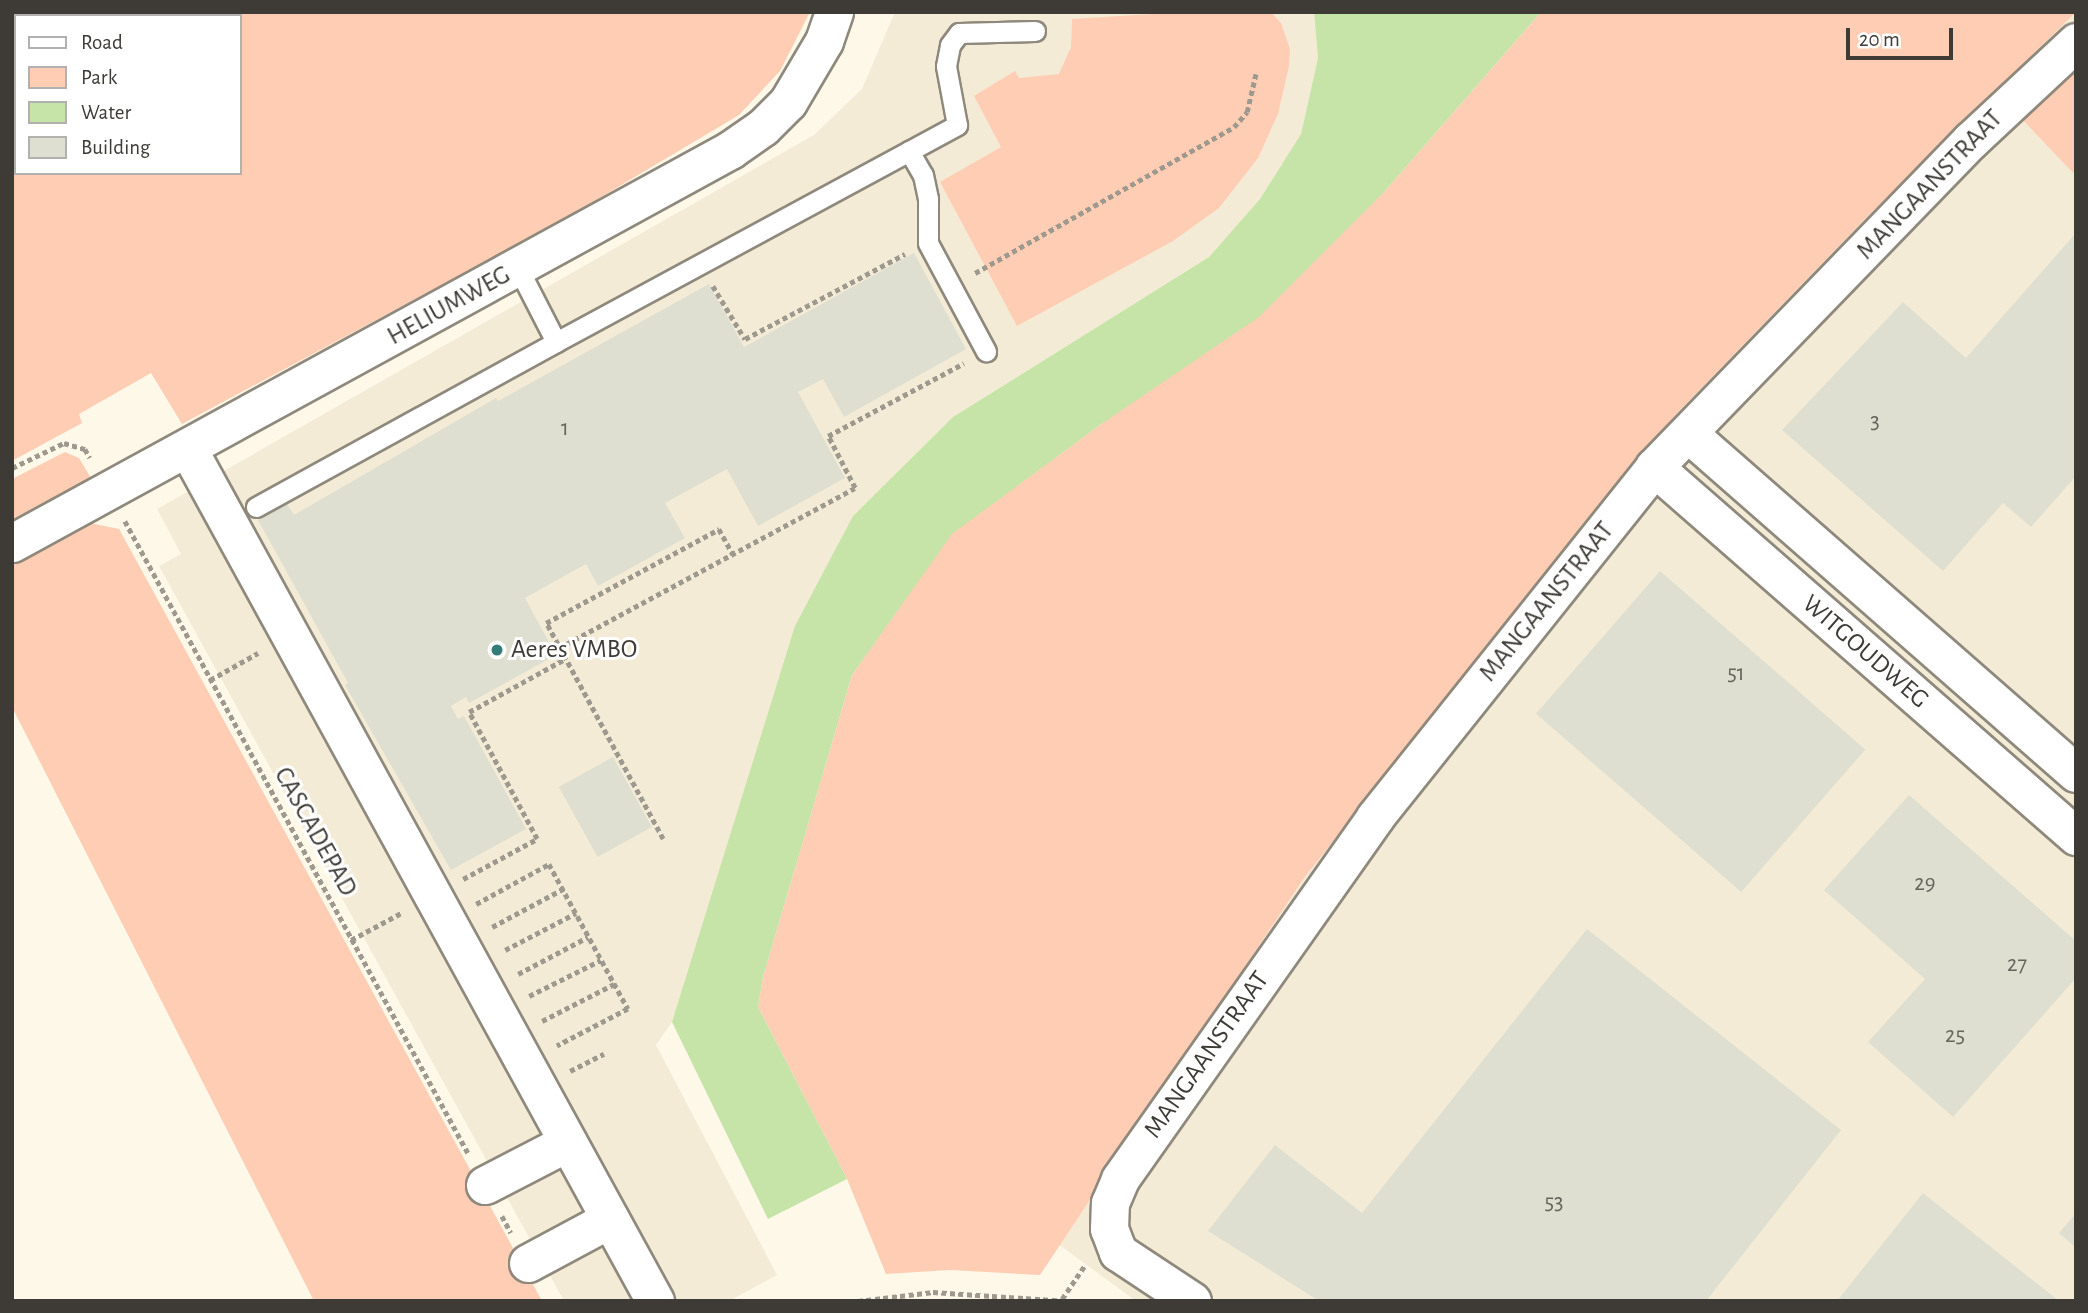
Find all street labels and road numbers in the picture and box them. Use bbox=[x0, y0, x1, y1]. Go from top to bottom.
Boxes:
street label: MANGAANSTRAAT bbox=[1850, 103, 2010, 267]
street label: HELIUMWEG bbox=[382, 259, 516, 353]
street label: MANGAANSTRAAT bbox=[1473, 516, 1621, 688]
street label: WITGOUDWEG bbox=[1795, 589, 1935, 715]
street label: CASCADEPAD bbox=[267, 762, 363, 902]
street label: MANGAANSTRAAT bbox=[1138, 965, 1276, 1145]

